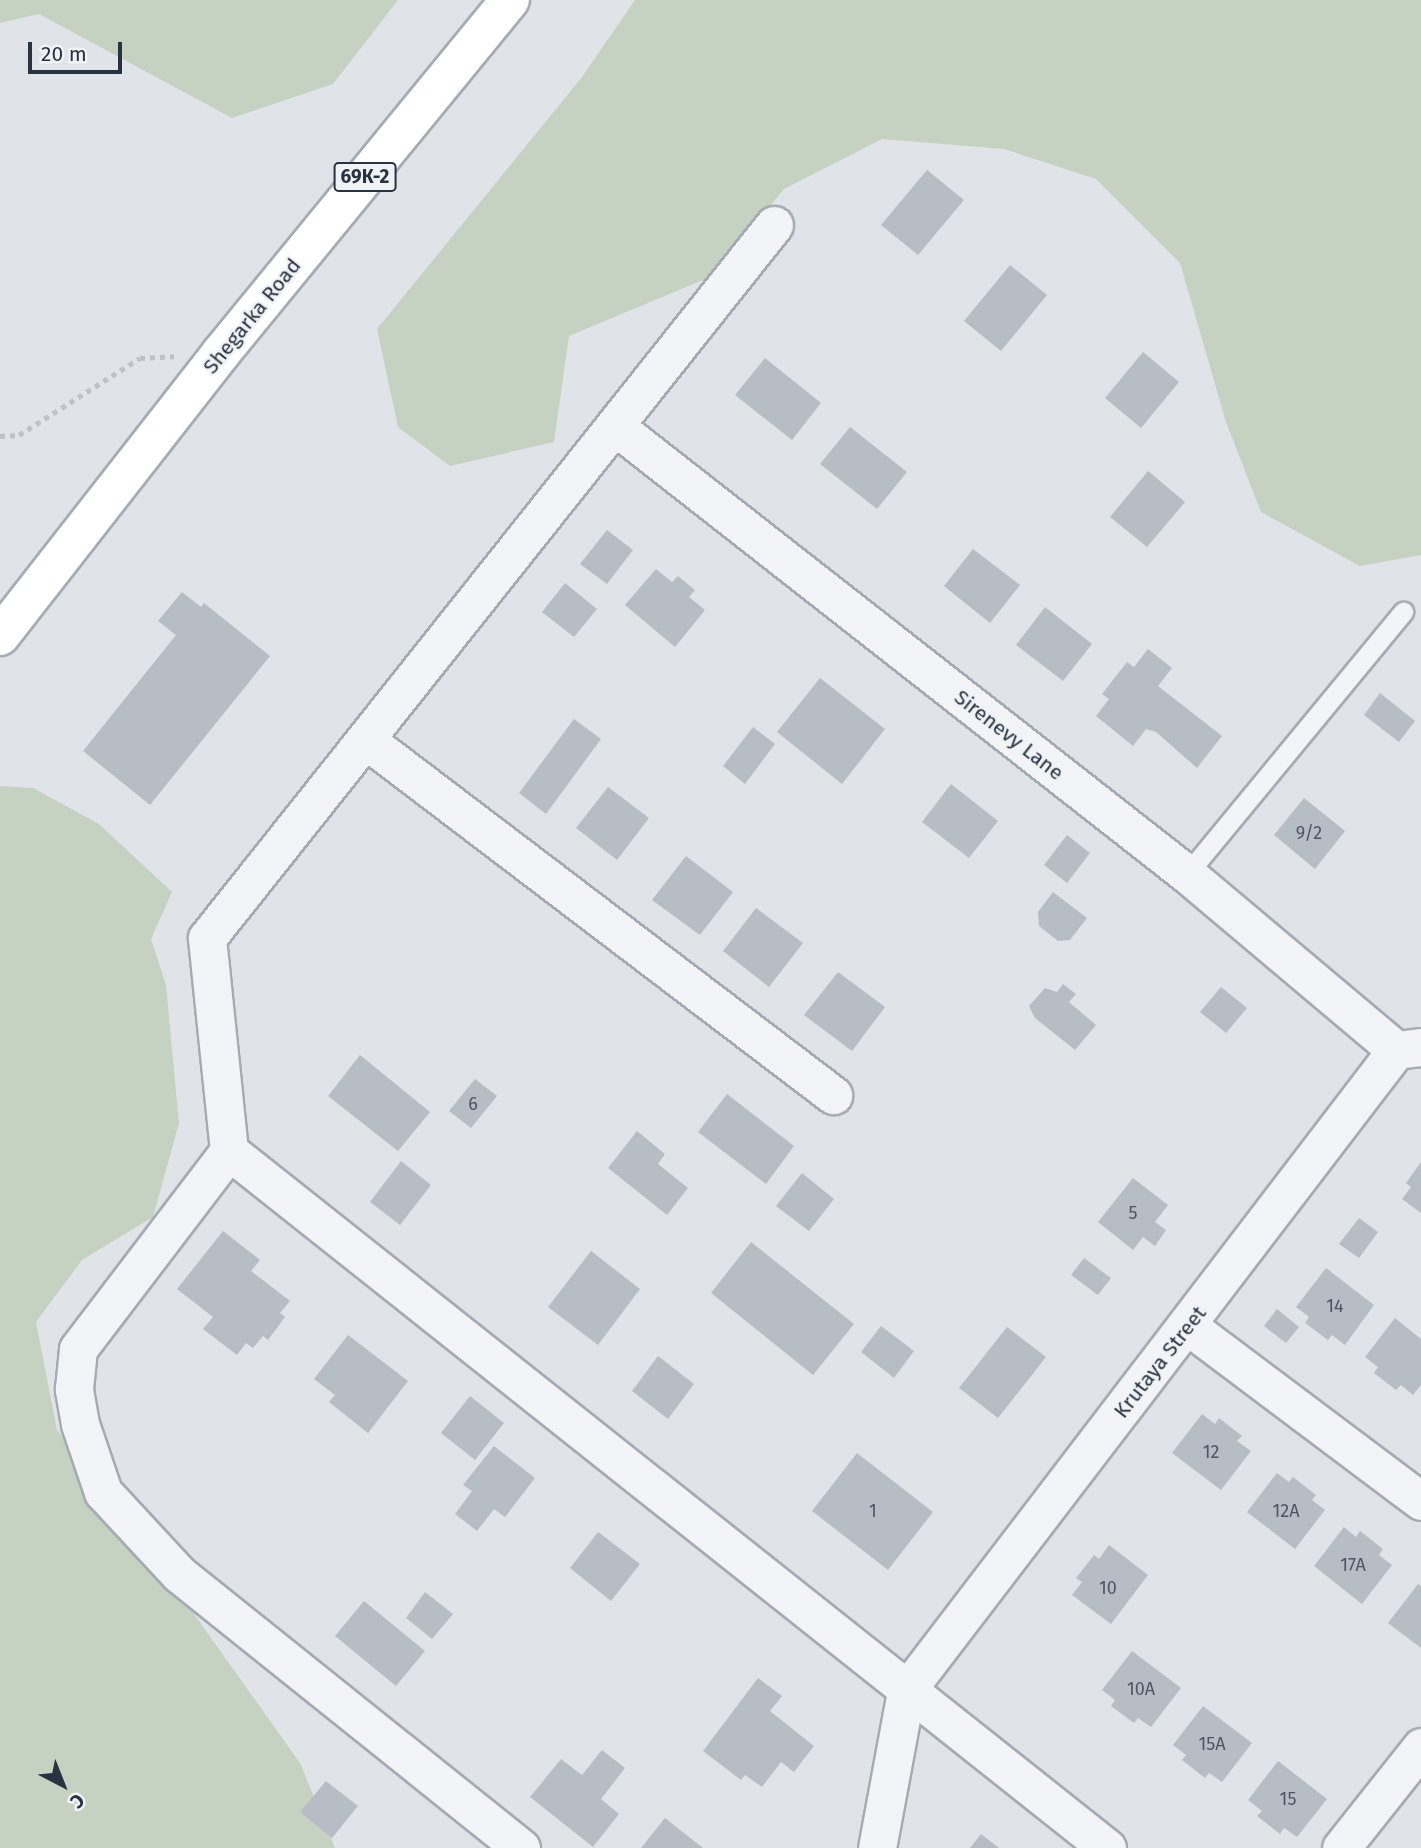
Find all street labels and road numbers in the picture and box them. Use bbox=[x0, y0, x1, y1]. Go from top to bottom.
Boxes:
road number: 69К-2 bbox=[334, 162, 396, 192]
street label: Shegarka Road bbox=[198, 253, 306, 379]
street label: Sirenevy Lane bbox=[949, 685, 1069, 785]
street label: Krutaya Street bbox=[1108, 1301, 1212, 1423]

